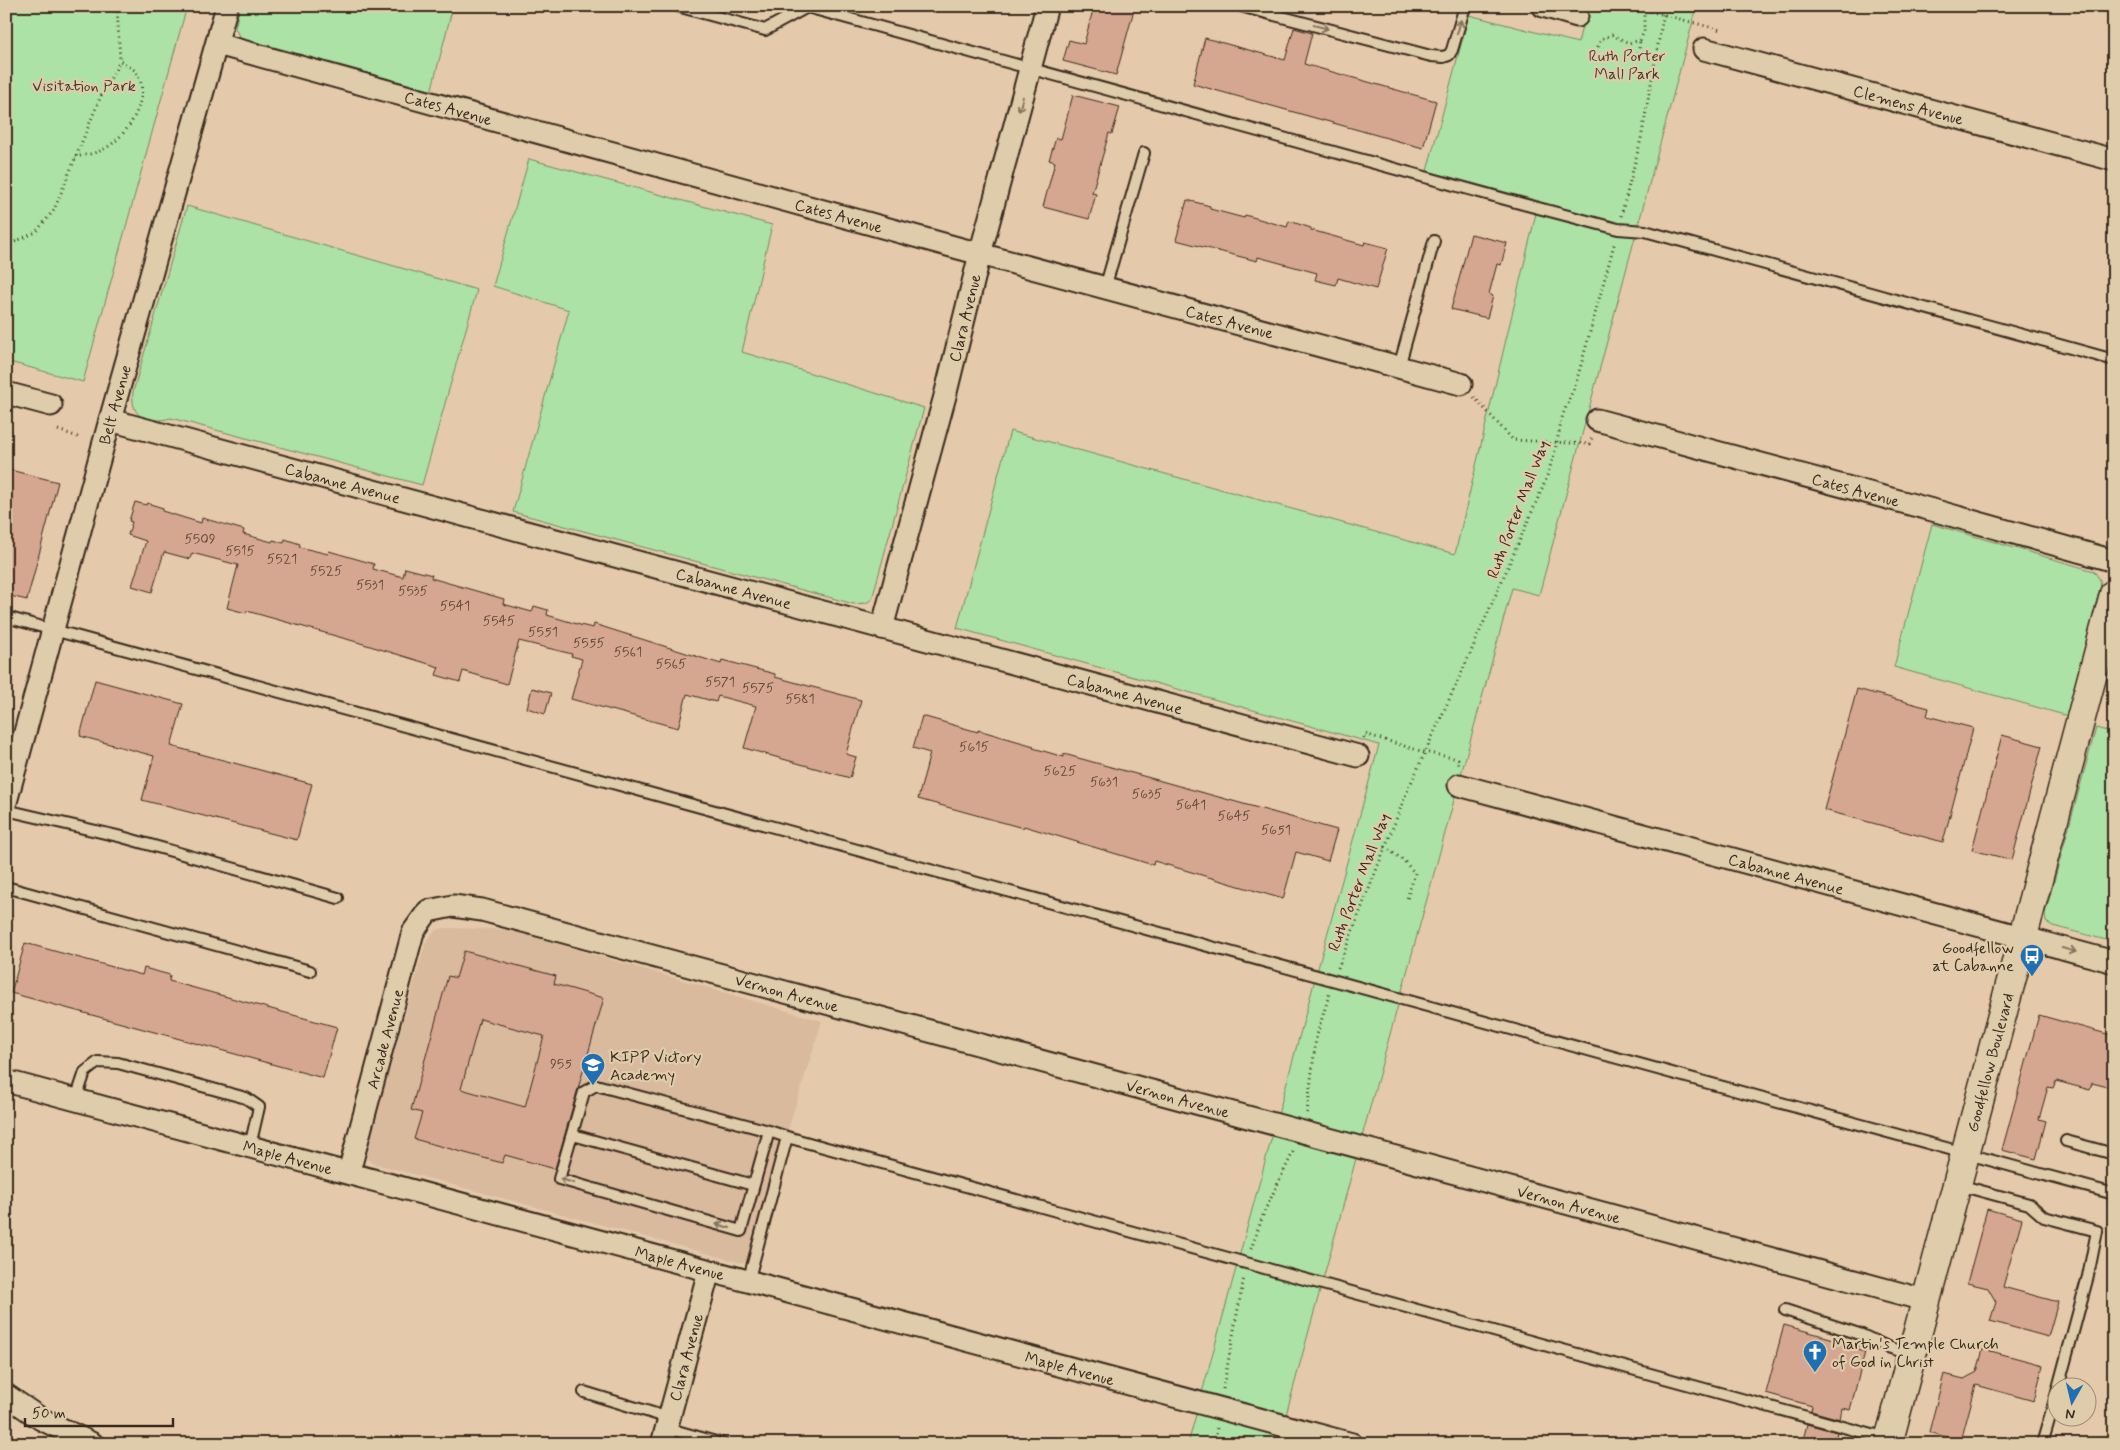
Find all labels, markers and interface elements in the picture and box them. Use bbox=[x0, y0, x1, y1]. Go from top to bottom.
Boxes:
one-way arrow bbox=[1454, 19, 1464, 35]
one-way arrow bbox=[1312, 23, 1328, 32]
park label: Ruth Porter Mall Park bbox=[1589, 46, 1666, 85]
park label: Visitation Park bbox=[32, 76, 136, 97]
street label: Clemens Avenue bbox=[1851, 81, 1966, 131]
street label: Cates Avenue bbox=[402, 87, 495, 131]
one-way arrow bbox=[1016, 96, 1025, 112]
street label: Cates Avenue bbox=[792, 195, 885, 239]
street label: Clara Avenue bbox=[945, 271, 987, 364]
street label: Cates Avenue bbox=[1183, 301, 1276, 345]
street label: Belt Avenue bbox=[95, 363, 137, 447]
street label: Ruth Porter Mall Way bbox=[1482, 438, 1554, 582]
street label: Cabanne Avenue bbox=[282, 458, 403, 510]
street label: Cates Avenue bbox=[1809, 469, 1902, 513]
house number: 5509 bbox=[184, 530, 216, 548]
house number: 5515 bbox=[225, 542, 255, 560]
house number: 5521 bbox=[267, 550, 297, 568]
house number: 5525 bbox=[310, 562, 342, 580]
street label: Cabanne Avenue bbox=[673, 564, 794, 615]
house number: 5531 bbox=[356, 576, 384, 594]
house number: 5535 bbox=[398, 582, 428, 600]
house number: 5541 bbox=[440, 597, 470, 615]
house number: 5545 bbox=[483, 612, 515, 630]
house number: 5551 bbox=[528, 623, 558, 641]
house number: 5555 bbox=[573, 634, 605, 652]
house number: 5561 bbox=[614, 643, 642, 661]
house number: 5565 bbox=[656, 655, 686, 673]
street label: Cabanne Avenue bbox=[1064, 669, 1185, 720]
house number: 5571 bbox=[705, 673, 735, 691]
house number: 5575 bbox=[742, 679, 774, 697]
house number: 5581 bbox=[785, 690, 815, 708]
house number: 5615 bbox=[959, 738, 989, 756]
house number: 5625 bbox=[1044, 762, 1076, 780]
house number: 5631 bbox=[1090, 773, 1118, 791]
house number: 5635 bbox=[1132, 785, 1162, 803]
house number: 5641 bbox=[1176, 796, 1206, 814]
house number: 5645 bbox=[1218, 807, 1250, 825]
street label: Ruth Porter Mall Way bbox=[1323, 811, 1395, 955]
house number: 5651 bbox=[1261, 821, 1291, 839]
street label: Cabanne Avenue bbox=[1726, 849, 1846, 901]
place label: Goodfellow at Cabanne bbox=[1932, 938, 2014, 977]
bus stop icon: Goodfellow at Cabanne bbox=[2019, 943, 2045, 977]
one-way arrow bbox=[2060, 946, 2076, 956]
street label: Vernon Avenue bbox=[733, 970, 841, 1018]
street label: Arcade Avenue bbox=[363, 987, 409, 1091]
street label: Goodfellow Boulevard bbox=[1962, 991, 2019, 1134]
place label: KIPP Victory Academy bbox=[610, 1047, 701, 1086]
school or university icon: KIPP Victory Academy bbox=[580, 1052, 606, 1086]
house number: 955 bbox=[550, 1055, 572, 1073]
street label: Vernon Avenue bbox=[1123, 1076, 1232, 1124]
street label: Maple Avenue bbox=[240, 1136, 335, 1181]
one-way arrow bbox=[559, 1175, 575, 1185]
street label: Vernon Avenue bbox=[1514, 1181, 1623, 1230]
one-way arrow bbox=[715, 1221, 731, 1230]
street label: Maple Avenue bbox=[632, 1242, 727, 1286]
street label: Clara Avenue bbox=[665, 1311, 709, 1404]
place label: Martin's Temple Church of God in Christ bbox=[1832, 1334, 1999, 1373]
church icon: Martin's Temple Church of God in Christ bbox=[1802, 1339, 1828, 1373]
street label: Maple Avenue bbox=[1023, 1347, 1117, 1392]
north arrow bbox=[2048, 1378, 2098, 1428]
scale bar bbox=[25, 1395, 172, 1427]
text: 50 m bbox=[32, 1404, 66, 1424]
text: N bbox=[2064, 1404, 2076, 1423]

